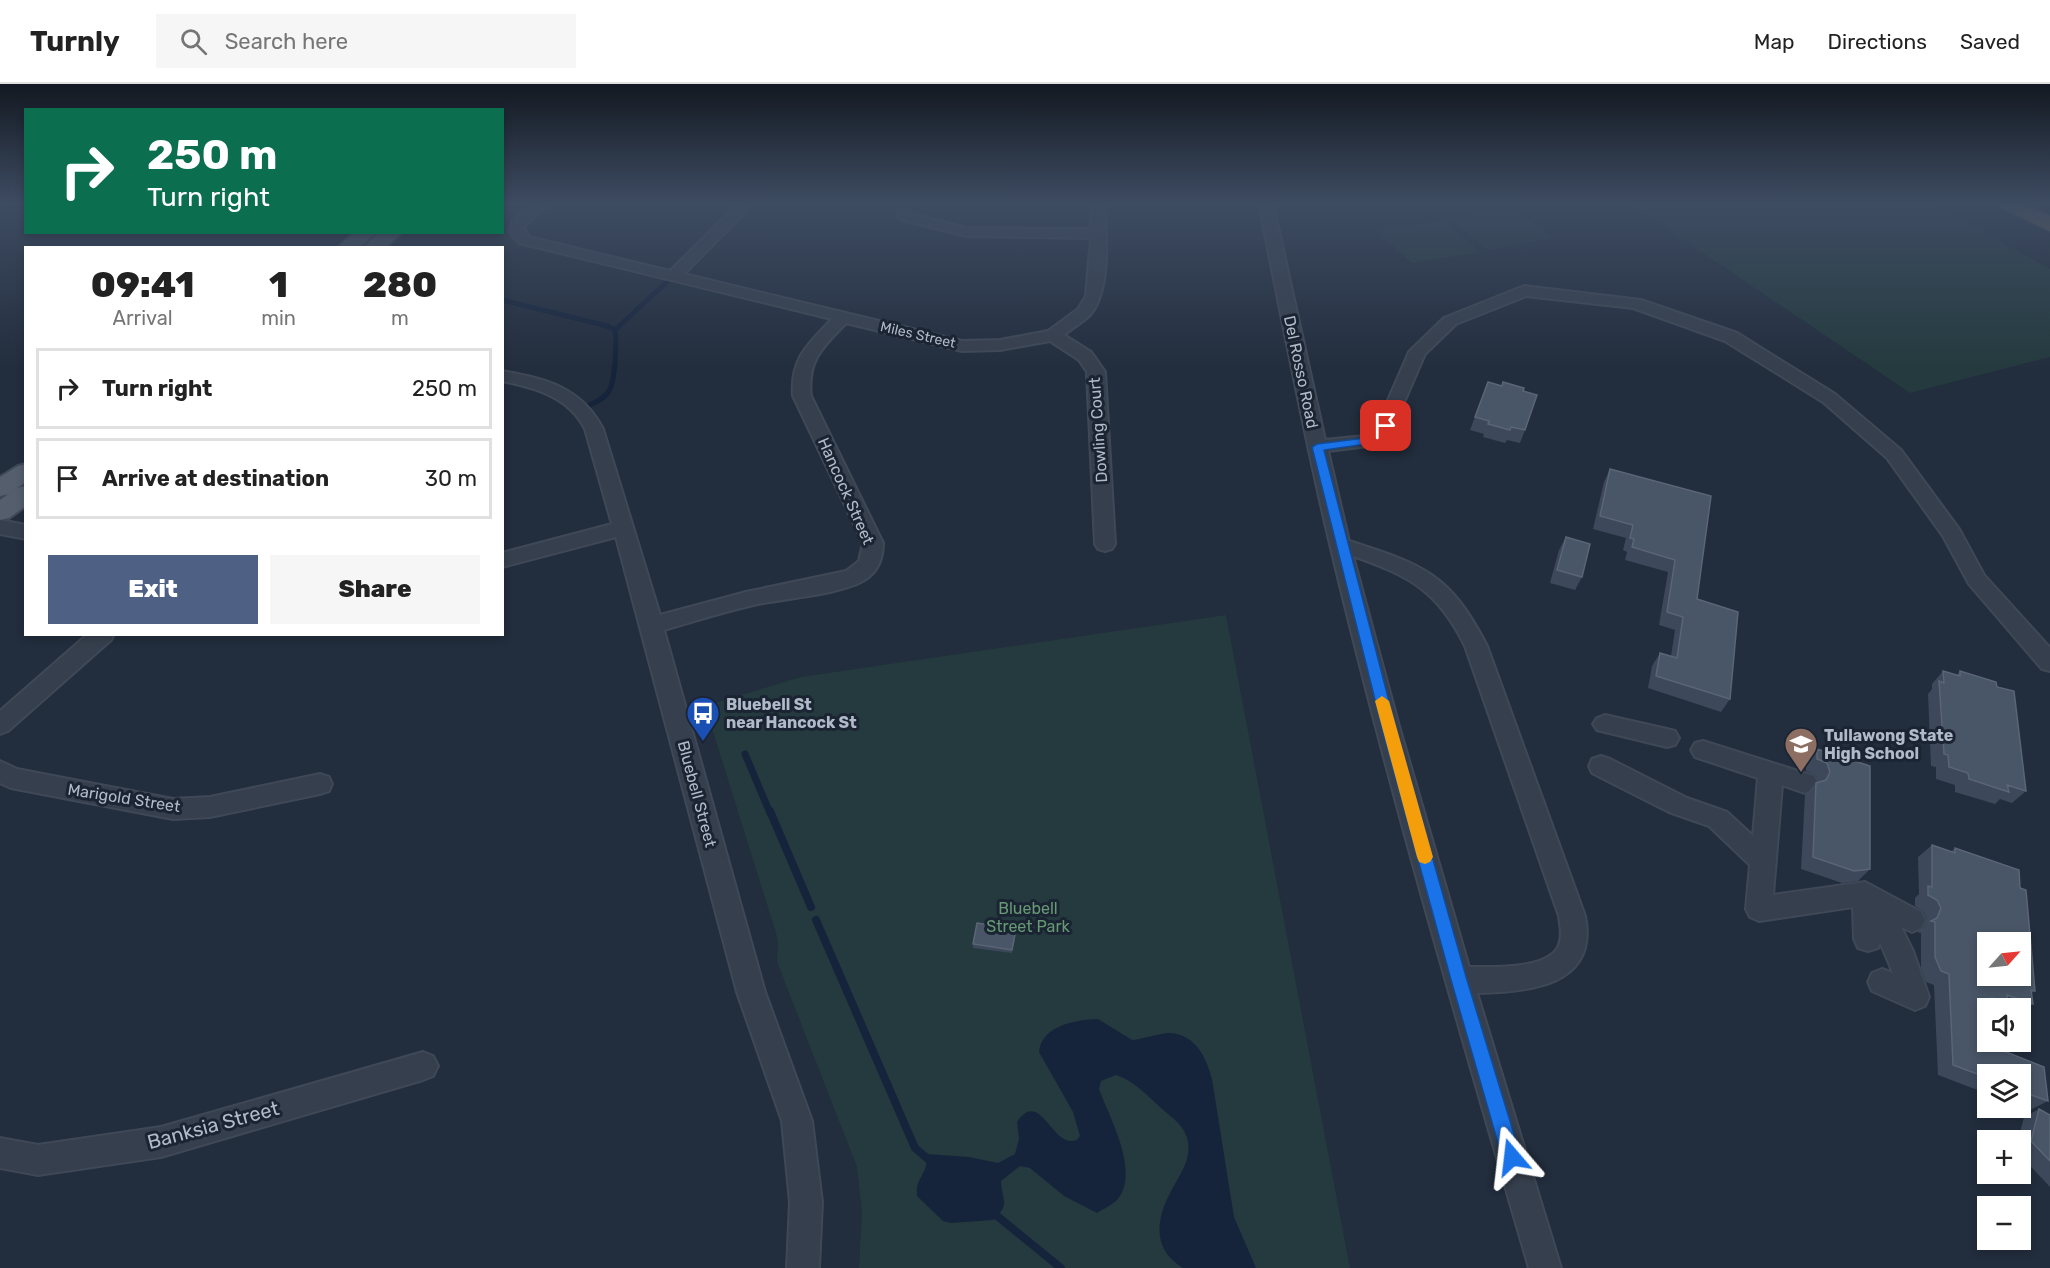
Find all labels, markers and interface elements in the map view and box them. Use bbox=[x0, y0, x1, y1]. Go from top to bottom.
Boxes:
search box bbox=[156, 14, 576, 68]
text: Turnly bbox=[30, 25, 120, 58]
icon: search bbox=[177, 25, 210, 58]
text: Search here bbox=[225, 28, 348, 55]
text: Map bbox=[1754, 29, 1795, 54]
text: Directions bbox=[1828, 29, 1927, 54]
text: Saved bbox=[1960, 29, 2020, 54]
text: 250 m bbox=[147, 130, 277, 180]
icon: right bbox=[48, 132, 126, 210]
text: Turn right bbox=[147, 181, 270, 213]
text: 09:41 bbox=[91, 263, 194, 306]
text: 1 bbox=[269, 263, 288, 306]
text: 280 bbox=[363, 263, 437, 306]
text: Arrival bbox=[113, 306, 173, 330]
text: min bbox=[261, 306, 296, 330]
text: m bbox=[391, 306, 409, 330]
street label: Del Rosso Road bbox=[1280, 314, 1322, 430]
street label: Miles Street bbox=[879, 318, 958, 352]
icon: right bbox=[51, 372, 84, 405]
text: Turn right bbox=[102, 375, 212, 402]
text: 250 m bbox=[412, 375, 477, 402]
street label: Dowling Court bbox=[1085, 377, 1111, 483]
pin bbox=[1360, 400, 1411, 451]
icon: arrive bbox=[1369, 409, 1402, 442]
street label: Hancock Street bbox=[814, 435, 878, 547]
icon: arrive bbox=[51, 462, 84, 495]
text: Arrive at destination bbox=[102, 465, 329, 492]
text: 30 m bbox=[425, 465, 477, 492]
button: Exit bbox=[48, 555, 258, 624]
button: Share bbox=[270, 555, 480, 624]
bus stop icon: Bluebell St near Hancock St bbox=[685, 695, 721, 742]
place label: Bluebell St near Hancock St bbox=[726, 695, 857, 732]
school or university icon: Tullawong State High School bbox=[1783, 726, 1819, 773]
place label: Tullawong State High School bbox=[1824, 726, 1953, 763]
street label: Bluebell Street bbox=[674, 739, 720, 849]
street label: Marigold Street bbox=[66, 780, 182, 816]
park label: Bluebell Street Park bbox=[986, 899, 1070, 936]
north arrow bbox=[1977, 932, 2031, 986]
map controls bbox=[1977, 932, 2031, 1250]
button: sound bbox=[1977, 998, 2031, 1052]
button: layers bbox=[1977, 1064, 2031, 1118]
street label: Banksia Street bbox=[144, 1096, 282, 1154]
position arrow bbox=[1480, 1125, 1544, 1189]
button: + bbox=[1977, 1130, 2031, 1184]
button: − bbox=[1977, 1196, 2031, 1250]

